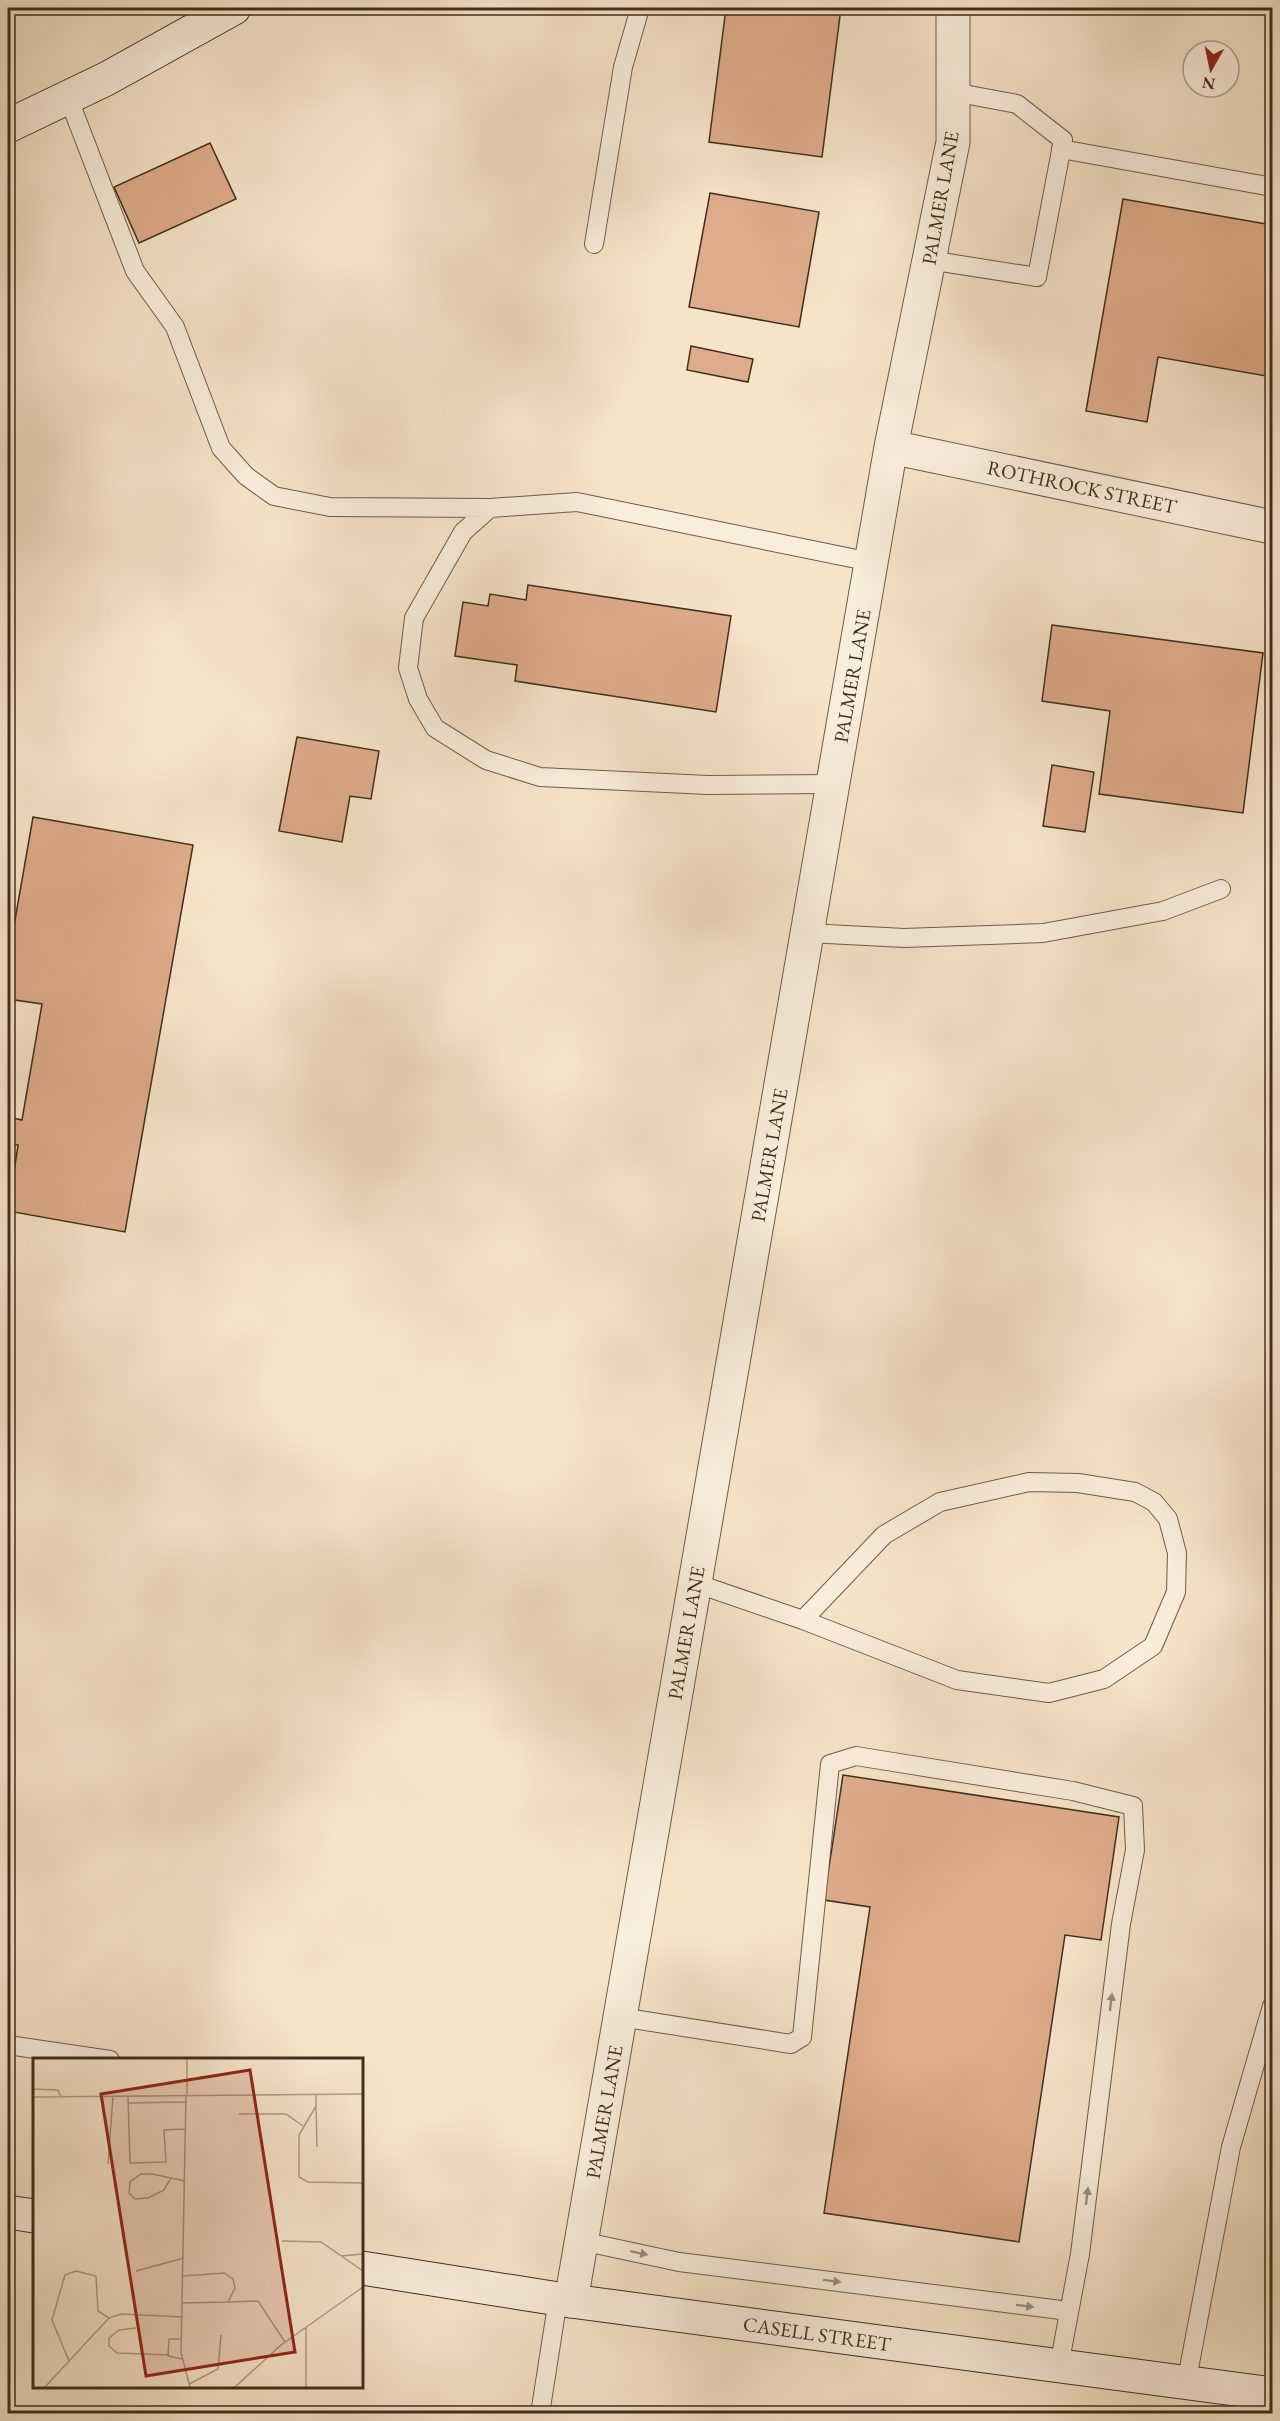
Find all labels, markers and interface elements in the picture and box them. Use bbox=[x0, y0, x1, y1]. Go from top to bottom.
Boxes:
north arrow bbox=[1181, 39, 1241, 99]
text: N bbox=[1201, 72, 1217, 95]
street label: PALMER LANE bbox=[915, 129, 965, 267]
street label: ROTHROCK STREET bbox=[985, 454, 1180, 520]
street label: PALMER LANE bbox=[827, 607, 877, 745]
street label: PALMER LANE bbox=[744, 1086, 794, 1224]
street label: PALMER LANE bbox=[661, 1564, 711, 1702]
one-way arrow bbox=[1107, 1993, 1116, 2012]
street label: PALMER LANE bbox=[579, 2043, 629, 2181]
inset map bbox=[33, 2058, 363, 2388]
one-way arrow bbox=[1082, 2186, 1092, 2205]
one-way arrow bbox=[629, 2249, 648, 2259]
one-way arrow bbox=[822, 2277, 841, 2286]
one-way arrow bbox=[1016, 2301, 1035, 2310]
street label: CASELL STREET bbox=[741, 2311, 893, 2357]

